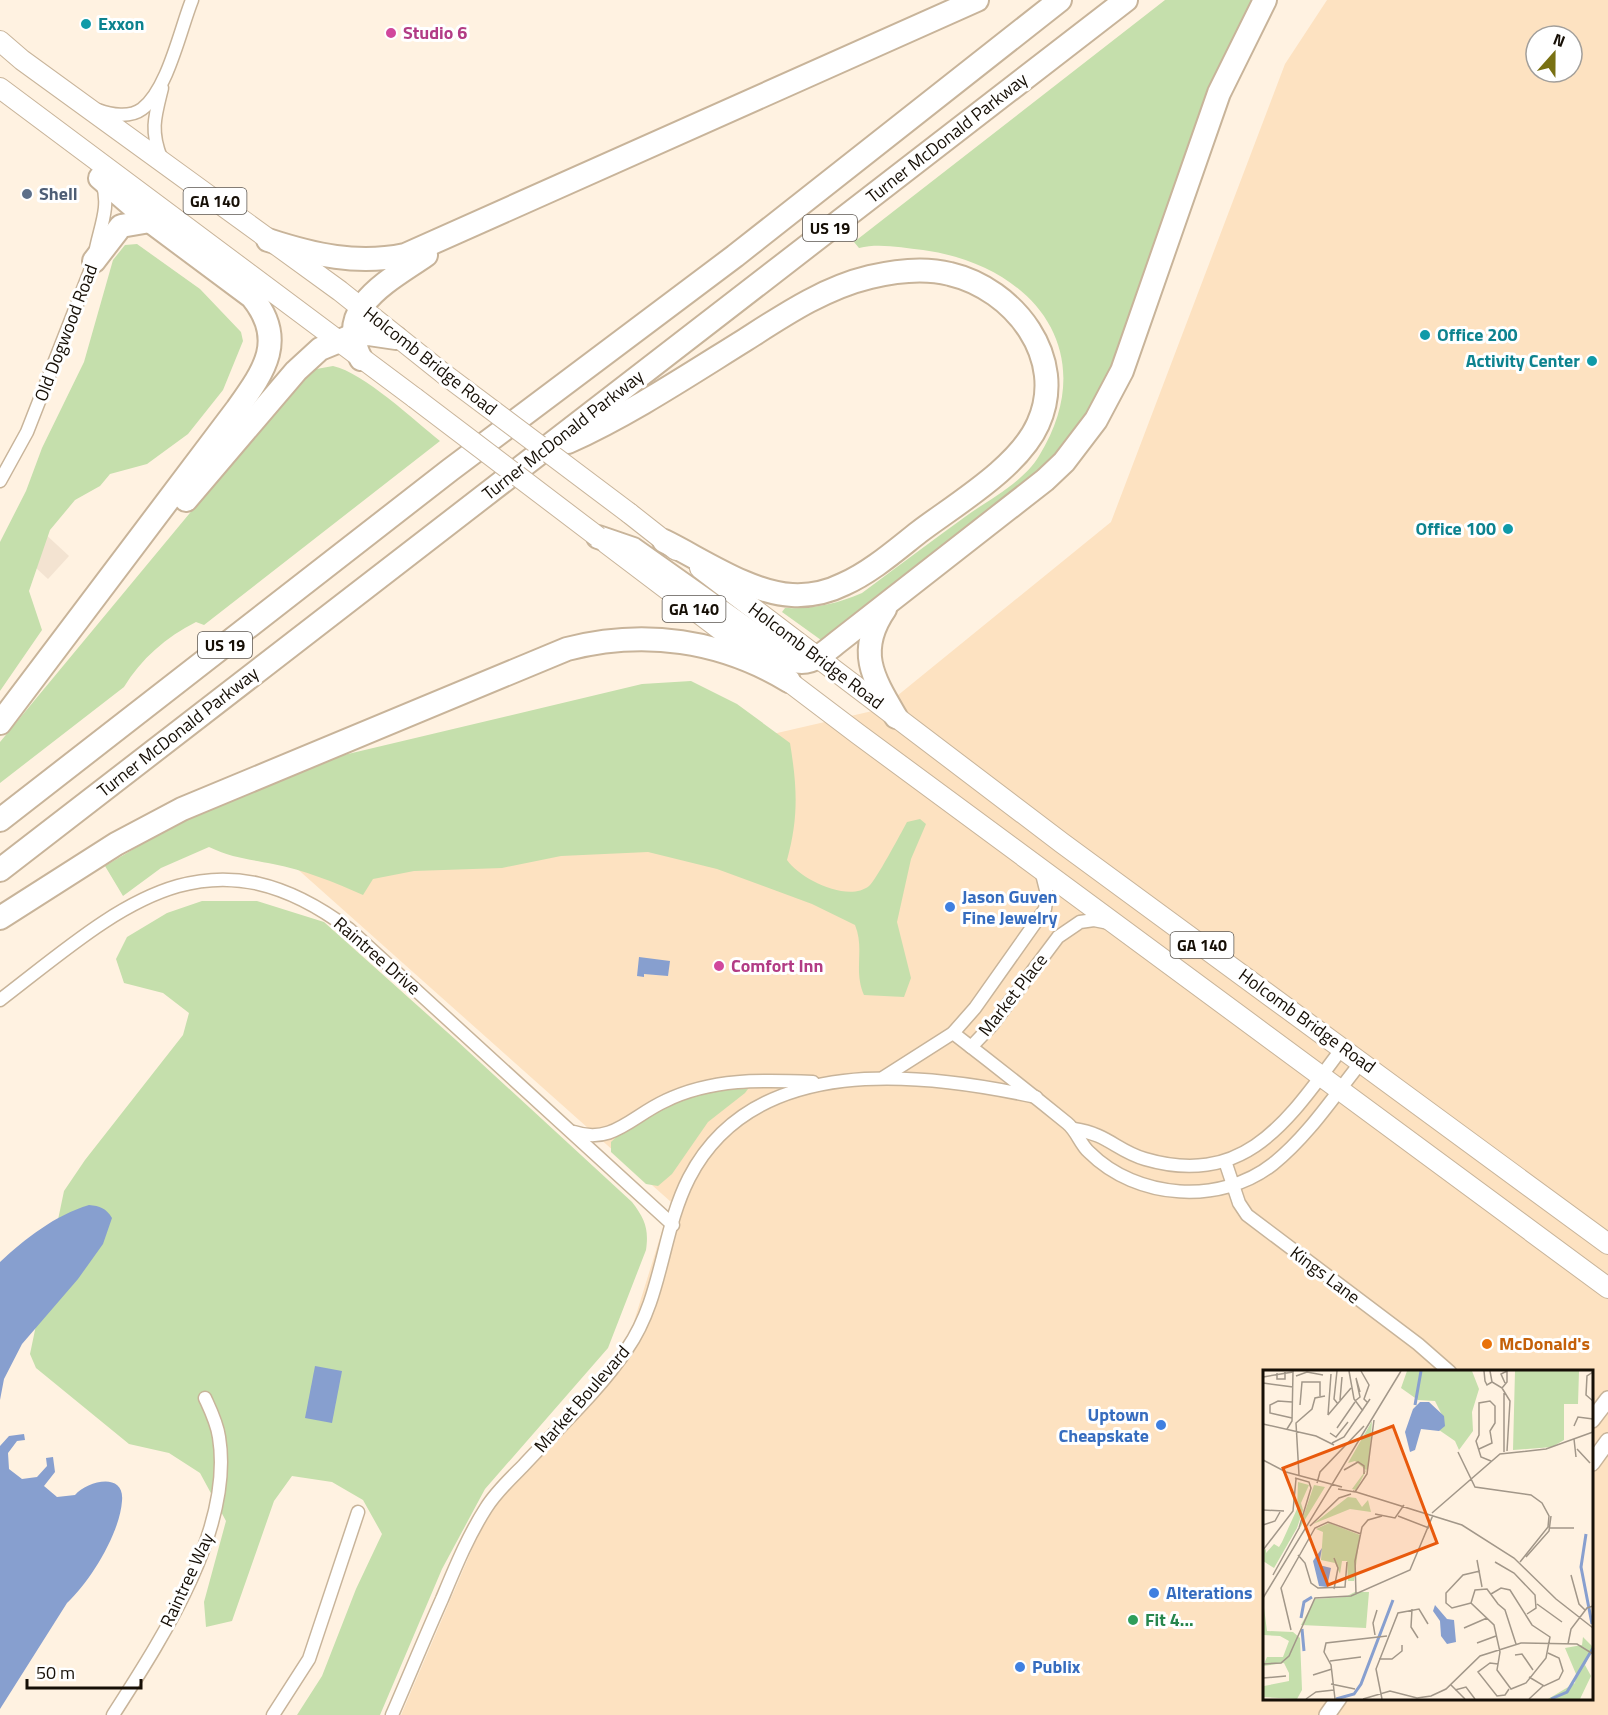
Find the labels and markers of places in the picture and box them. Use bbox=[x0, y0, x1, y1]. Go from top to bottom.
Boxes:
place label: Exxon bbox=[98, 10, 144, 37]
marker: Exxon bbox=[79, 17, 93, 31]
place label: Studio 6 bbox=[403, 19, 467, 46]
marker: Studio 6 bbox=[384, 26, 398, 40]
place label: Shell bbox=[39, 180, 78, 207]
marker: Shell bbox=[20, 187, 34, 201]
place label: Office 200 bbox=[1437, 321, 1518, 348]
marker: Office 200 bbox=[1418, 328, 1432, 342]
place label: Activity Center bbox=[1466, 347, 1580, 374]
marker: Activity Center bbox=[1585, 354, 1599, 368]
place label: Office 100 bbox=[1415, 515, 1496, 542]
marker: Office 100 bbox=[1501, 522, 1515, 536]
place label: Jason Guven Fine Jewelry bbox=[962, 883, 1058, 931]
marker: Jason Guven Fine Jewelry bbox=[943, 900, 957, 914]
place label: Comfort Inn bbox=[731, 952, 824, 979]
marker: Comfort Inn bbox=[712, 959, 726, 973]
place label: McDonald's bbox=[1499, 1330, 1590, 1357]
marker: McDonald's bbox=[1480, 1337, 1494, 1351]
place label: Uptown Cheapskate bbox=[1058, 1401, 1149, 1449]
marker: Uptown Cheapskate bbox=[1154, 1418, 1168, 1432]
place label: Alterations bbox=[1166, 1579, 1253, 1606]
marker: Alterations bbox=[1147, 1586, 1161, 1600]
place label: Fit 4... bbox=[1145, 1606, 1194, 1633]
marker: Fit 4... bbox=[1126, 1613, 1140, 1627]
place label: Publix bbox=[1032, 1653, 1081, 1680]
marker: Publix bbox=[1013, 1660, 1027, 1674]

